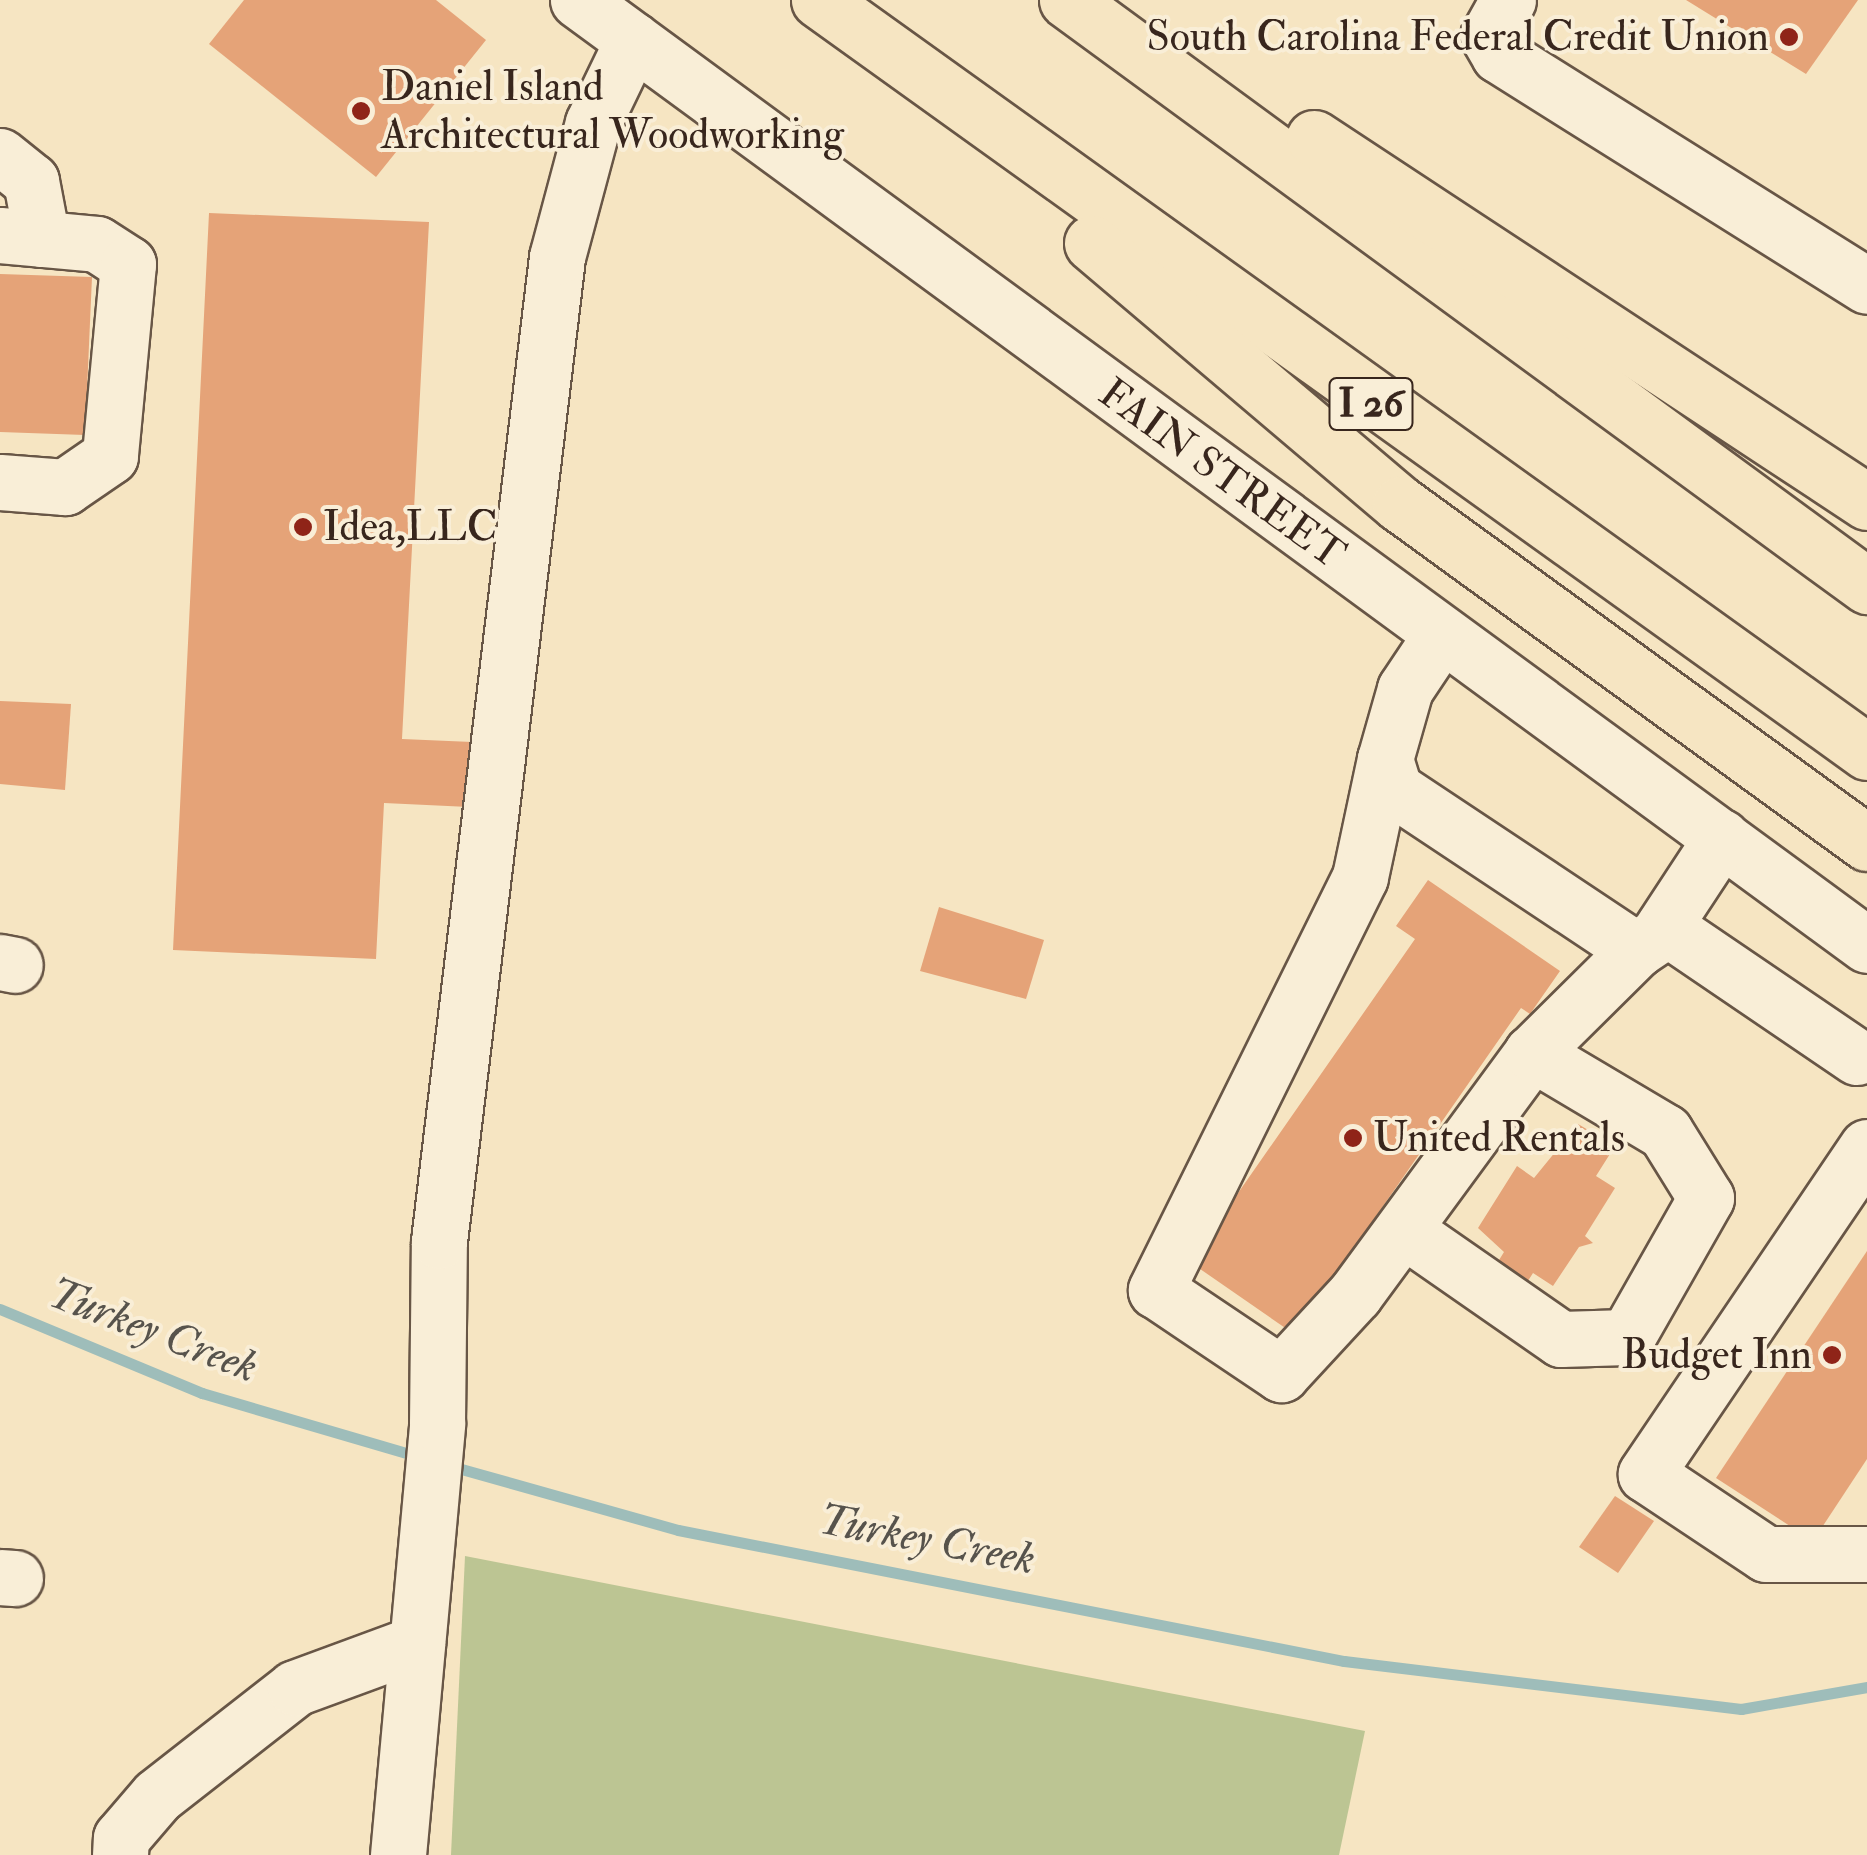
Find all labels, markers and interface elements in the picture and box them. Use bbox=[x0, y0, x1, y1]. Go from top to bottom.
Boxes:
place label: South Carolina Federal Credit Union bbox=[1147, 12, 1769, 62]
marker: South Carolina Federal Credit Union bbox=[1778, 26, 1800, 48]
place label: Daniel Island Architectural Woodworking bbox=[381, 62, 844, 160]
marker: Daniel Island Architectural Woodworking bbox=[350, 100, 372, 122]
street label: FAIN STREET bbox=[1089, 368, 1355, 580]
road number: I 26 bbox=[1328, 369, 1414, 439]
place label: Idea,LLC bbox=[323, 502, 498, 552]
marker: Idea,LLC bbox=[292, 516, 314, 538]
place label: United Rentals bbox=[1373, 1113, 1625, 1163]
marker: United Rentals bbox=[1342, 1127, 1364, 1149]
water label: Turkey Creek bbox=[41, 1267, 265, 1395]
place label: Budget Inn bbox=[1621, 1330, 1812, 1380]
marker: Budget Inn bbox=[1821, 1344, 1843, 1366]
water label: Turkey Creek bbox=[814, 1493, 1040, 1587]

